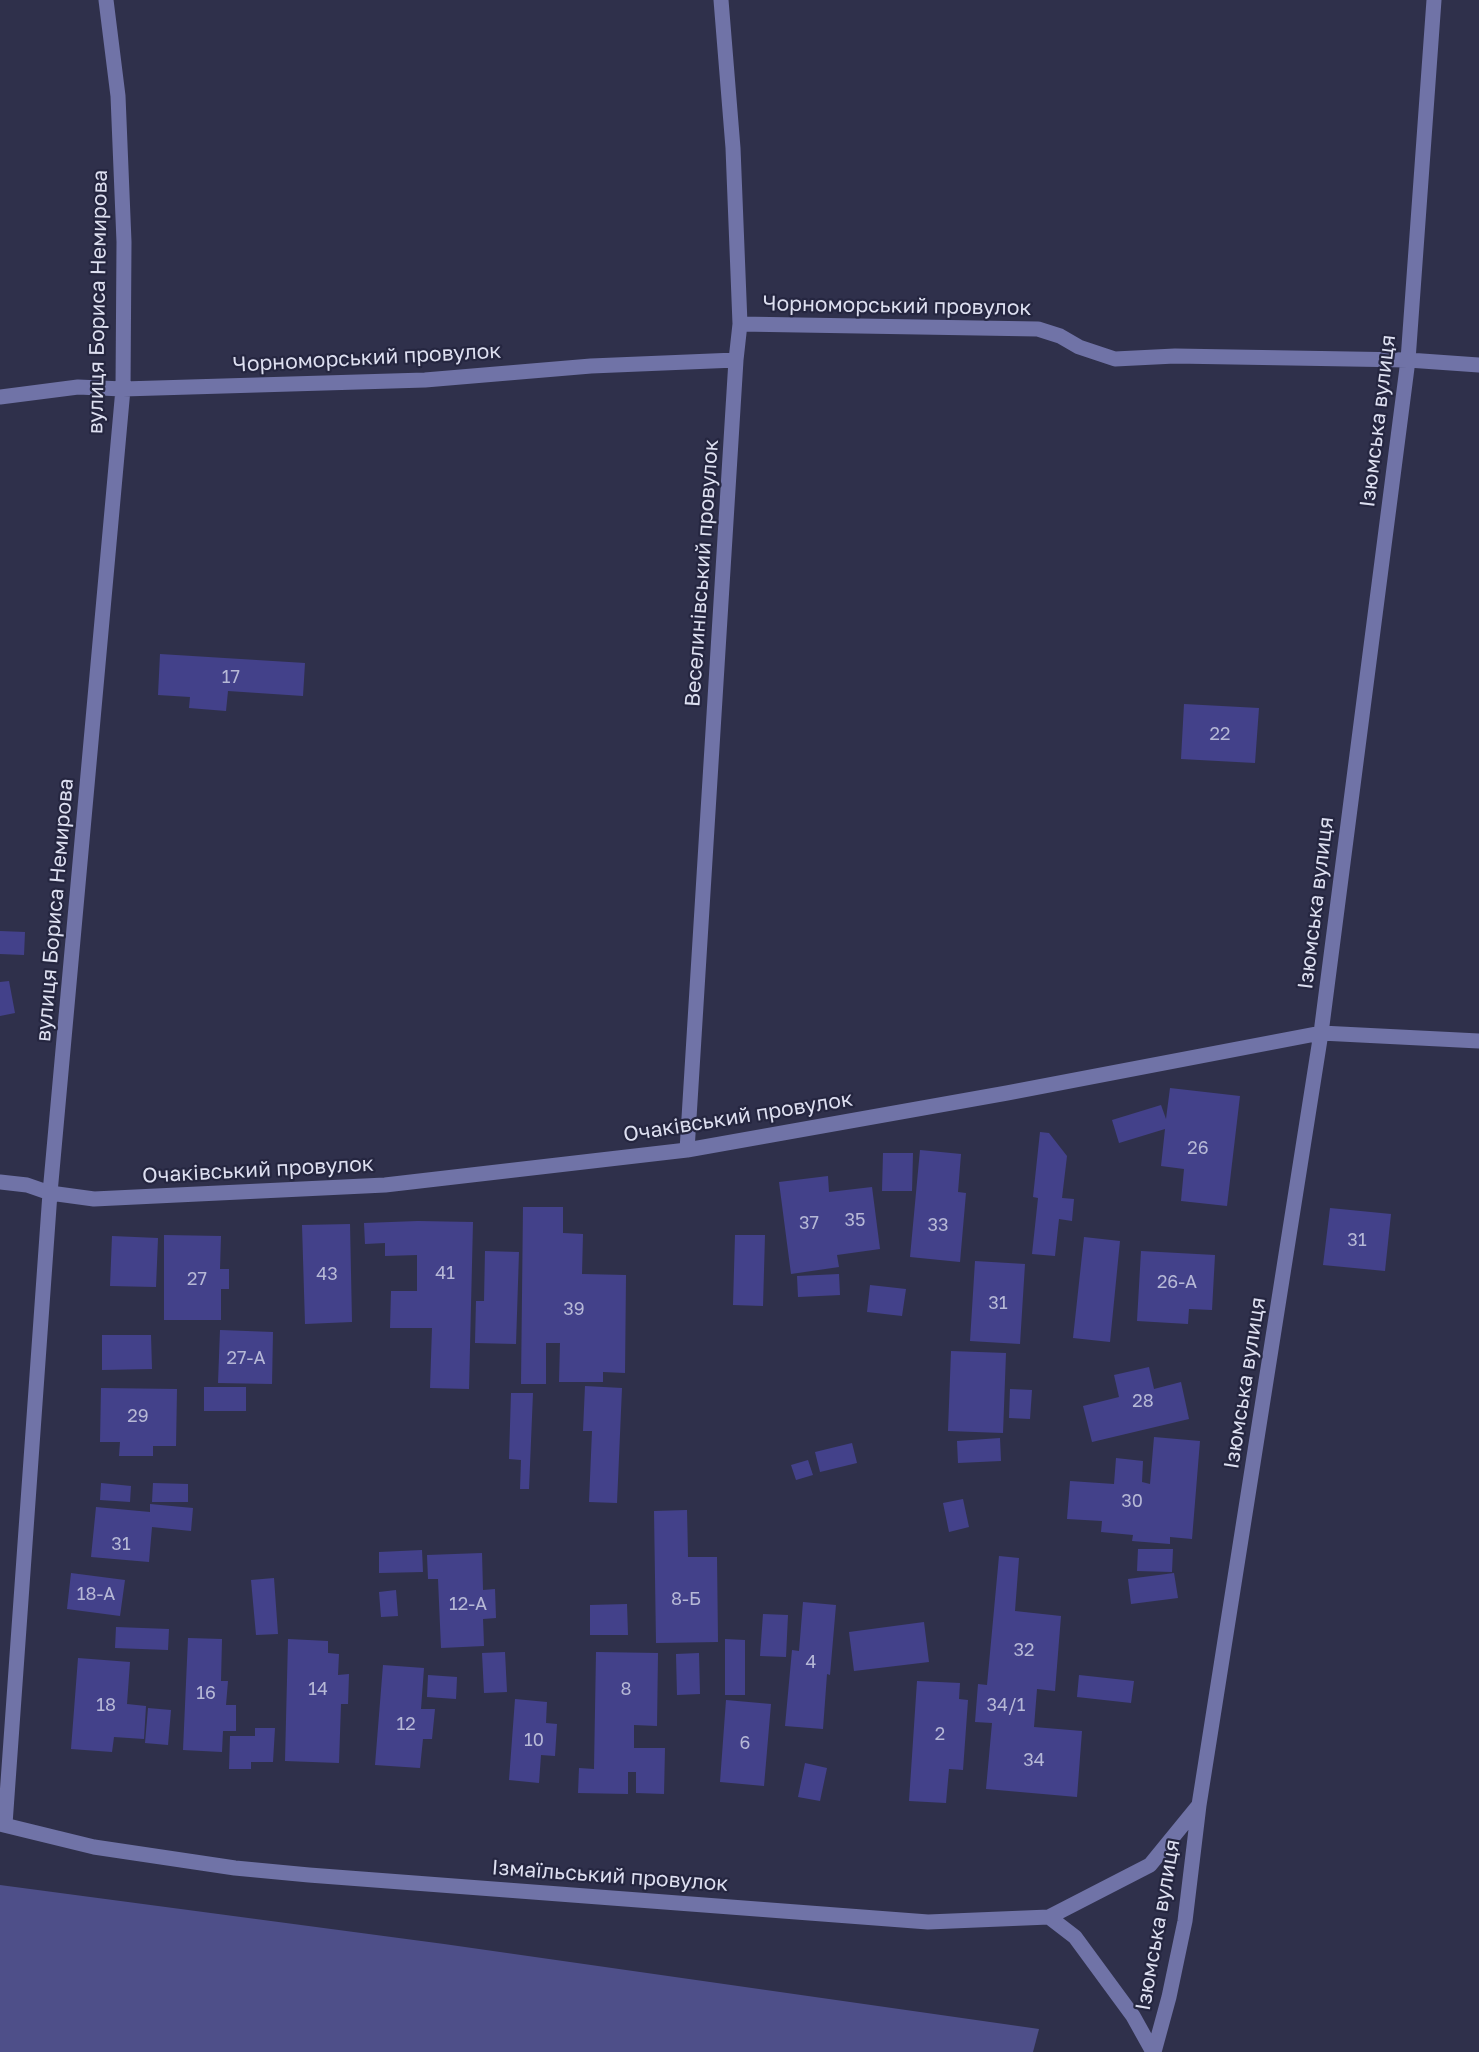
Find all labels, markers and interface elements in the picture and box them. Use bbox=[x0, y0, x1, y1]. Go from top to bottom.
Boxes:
street label: вулиця Бориса Немирова bbox=[83, 170, 113, 434]
street label: Чорноморський провулок bbox=[762, 291, 1032, 321]
street label: Ізюмська вулиця bbox=[1355, 333, 1401, 509]
street label: Чорноморський провулок bbox=[232, 338, 502, 378]
street label: Веселинівський провулок bbox=[680, 438, 724, 708]
house number: 17 bbox=[222, 666, 240, 688]
house number: 22 bbox=[1210, 723, 1230, 745]
street label: вулиця Бориса Немирова bbox=[31, 777, 79, 1043]
street label: Ізюмська вулиця bbox=[1293, 815, 1339, 991]
street label: Очаківський провулок bbox=[622, 1086, 854, 1148]
house number: 26 bbox=[1187, 1137, 1209, 1159]
street label: Очаківський провулок bbox=[142, 1151, 374, 1189]
house number: 35 bbox=[845, 1209, 865, 1231]
house number: 37 bbox=[799, 1212, 819, 1234]
house number: 33 bbox=[927, 1214, 949, 1236]
house number: 31 bbox=[1347, 1229, 1367, 1251]
house number: 41 bbox=[435, 1262, 455, 1284]
house number: 43 bbox=[316, 1263, 338, 1285]
house number: 27 bbox=[187, 1268, 207, 1290]
house number: 26-А bbox=[1157, 1271, 1197, 1293]
house number: 31 bbox=[988, 1292, 1008, 1314]
street label: Ізюмська вулиця bbox=[1219, 1295, 1271, 1471]
house number: 39 bbox=[563, 1298, 585, 1320]
house number: 27-А bbox=[227, 1347, 265, 1369]
house number: 28 bbox=[1132, 1390, 1154, 1412]
house number: 29 bbox=[127, 1405, 149, 1427]
house number: 30 bbox=[1121, 1490, 1143, 1512]
house number: 31 bbox=[111, 1533, 131, 1555]
house number: 18-А bbox=[77, 1583, 115, 1605]
house number: 8-Б bbox=[671, 1588, 701, 1610]
house number: 12-А bbox=[449, 1593, 487, 1615]
house number: 32 bbox=[1014, 1639, 1034, 1661]
house number: 4 bbox=[806, 1651, 816, 1673]
house number: 14 bbox=[308, 1678, 328, 1700]
house number: 8 bbox=[621, 1678, 631, 1700]
house number: 16 bbox=[196, 1682, 216, 1704]
house number: 18 bbox=[96, 1694, 116, 1716]
house number: 34/1 bbox=[987, 1694, 1025, 1716]
house number: 12 bbox=[396, 1713, 416, 1735]
house number: 2 bbox=[935, 1723, 945, 1745]
house number: 10 bbox=[524, 1729, 544, 1751]
house number: 6 bbox=[740, 1732, 750, 1754]
house number: 34 bbox=[1023, 1749, 1045, 1771]
street label: Ізюмська вулиця bbox=[1131, 1837, 1185, 2013]
street label: Ізмаїльський провулок bbox=[491, 1855, 729, 1897]

